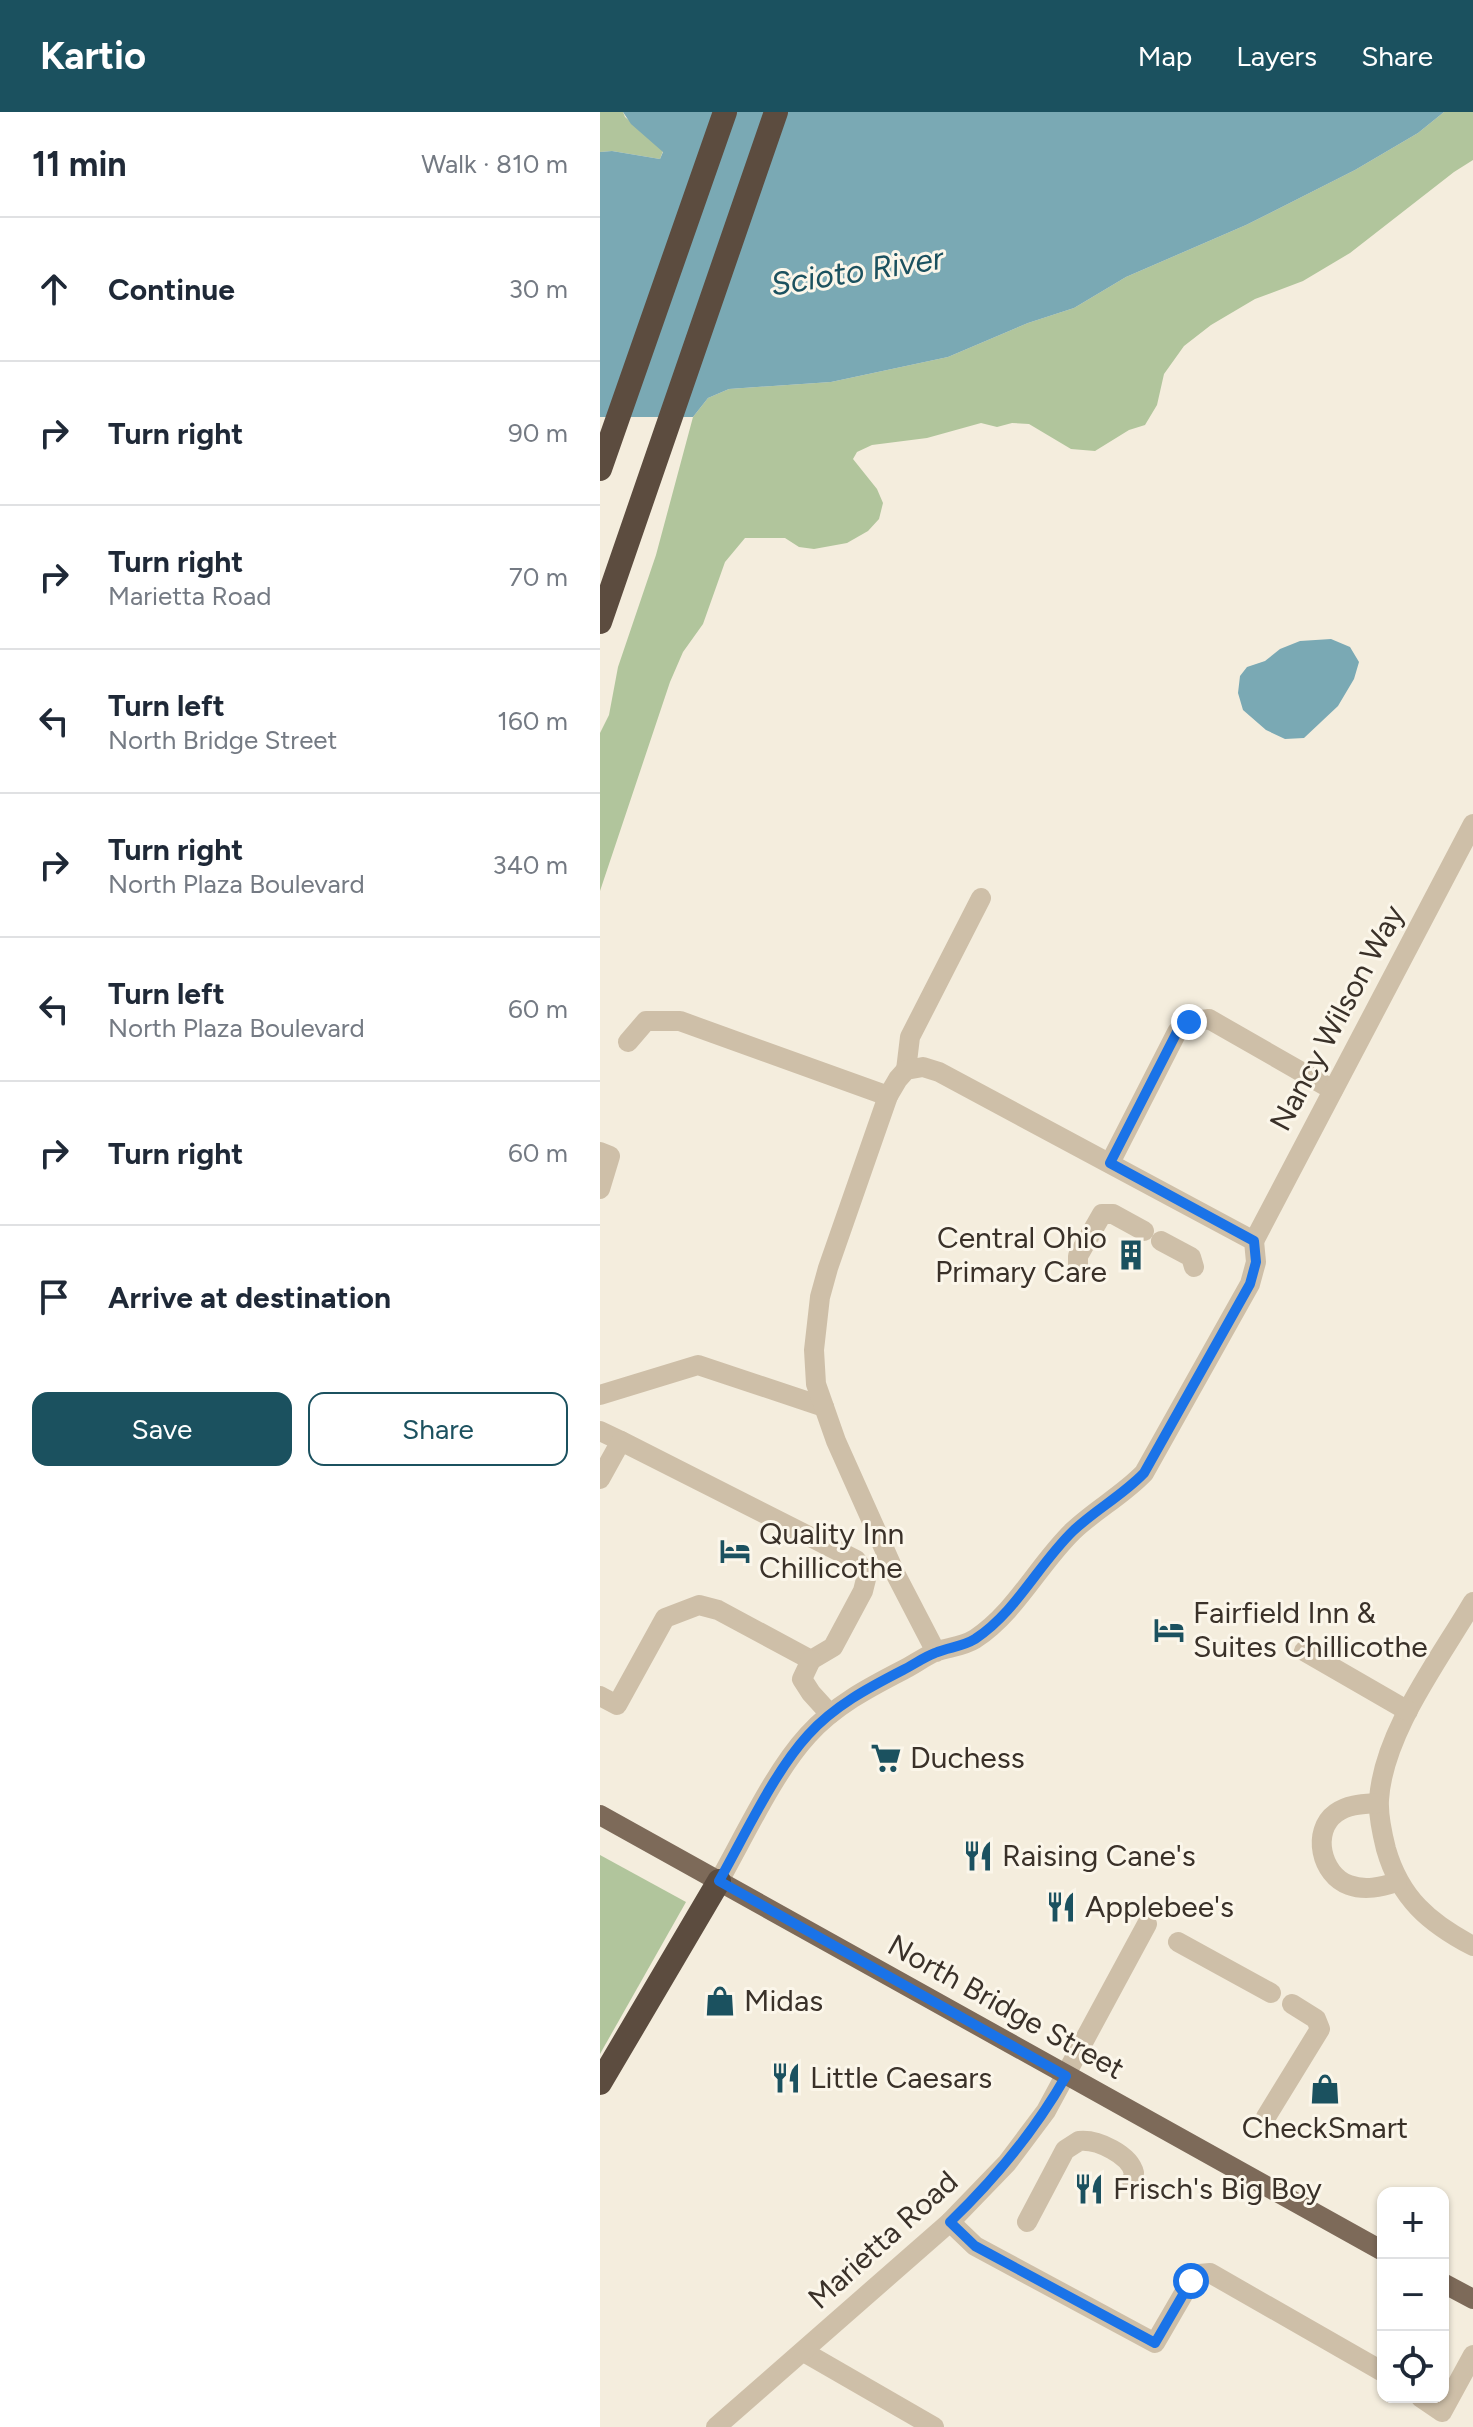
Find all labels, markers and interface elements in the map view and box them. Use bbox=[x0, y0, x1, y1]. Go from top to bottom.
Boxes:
text: Kartio bbox=[40, 33, 146, 79]
text: Map bbox=[1138, 39, 1192, 73]
text: Layers bbox=[1236, 39, 1317, 73]
text: Share bbox=[1361, 39, 1433, 73]
text: 11 min bbox=[32, 144, 127, 185]
text: Walk · 810 m bbox=[421, 148, 568, 180]
water label: Scioto River bbox=[768, 238, 947, 303]
icon: ahead bbox=[32, 267, 76, 311]
text: Continue bbox=[108, 271, 235, 308]
text: 30 m bbox=[509, 273, 568, 305]
icon: right bbox=[32, 411, 76, 455]
text: Turn right bbox=[108, 415, 243, 452]
text: 90 m bbox=[508, 417, 568, 449]
text: Turn right bbox=[108, 543, 243, 580]
icon: right bbox=[32, 555, 76, 599]
text: 70 m bbox=[509, 561, 568, 593]
text: Marietta Road bbox=[108, 580, 271, 612]
text: Turn left bbox=[108, 687, 225, 724]
icon: left bbox=[32, 699, 76, 743]
text: 160 m bbox=[497, 705, 568, 737]
text: North Bridge Street bbox=[108, 724, 337, 756]
text: Turn right bbox=[108, 831, 243, 868]
icon: right bbox=[32, 843, 76, 887]
text: 340 m bbox=[492, 849, 568, 881]
text: North Plaza Boulevard bbox=[108, 868, 365, 900]
street label: Nancy Wilson Way bbox=[1261, 898, 1412, 1137]
text: Turn left bbox=[108, 975, 225, 1012]
icon: left bbox=[32, 987, 76, 1031]
text: 60 m bbox=[508, 993, 568, 1025]
route end bbox=[1171, 1004, 1207, 1040]
text: North Plaza Boulevard bbox=[108, 1012, 365, 1044]
icon: right bbox=[32, 1131, 76, 1175]
text: Turn right bbox=[108, 1135, 243, 1172]
text: 60 m bbox=[508, 1137, 568, 1169]
place label: Central Ohio Primary Care bbox=[935, 1219, 1107, 1290]
building icon: Central Ohio Primary Care bbox=[1114, 1238, 1148, 1272]
icon: arrive bbox=[32, 1275, 76, 1319]
text: Arrive at destination bbox=[108, 1279, 391, 1316]
button: Save bbox=[32, 1392, 292, 1466]
button: Share bbox=[308, 1392, 568, 1466]
place label: Quality Inn Chillicothe bbox=[759, 1515, 904, 1586]
hotel icon: Quality Inn Chillicothe bbox=[718, 1534, 752, 1568]
place label: Fairfield Inn & Suites Chillicothe bbox=[1193, 1594, 1428, 1665]
hotel icon: Fairfield Inn & Suites Chillicothe bbox=[1152, 1613, 1186, 1647]
place label: Duchess bbox=[910, 1739, 1025, 1776]
supermarket icon: Duchess bbox=[869, 1741, 903, 1775]
place label: Raising Cane's bbox=[1002, 1837, 1196, 1874]
restaurant icon: Raising Cane's bbox=[961, 1839, 995, 1873]
place label: Applebee's bbox=[1085, 1888, 1234, 1925]
restaurant icon: Applebee's bbox=[1044, 1890, 1078, 1924]
street label: North Bridge Street bbox=[882, 1926, 1131, 2087]
place label: Midas bbox=[744, 1982, 823, 2019]
shop icon: Midas bbox=[703, 1984, 737, 2018]
place label: Little Caesars bbox=[810, 2059, 992, 2096]
restaurant icon: Little Caesars bbox=[769, 2061, 803, 2095]
shop icon: CheckSmart bbox=[1308, 2072, 1342, 2106]
place label: CheckSmart bbox=[1242, 2109, 1408, 2146]
street label: Marietta Road bbox=[800, 2163, 965, 2316]
place label: Frisch's Big Boy bbox=[1113, 2170, 1322, 2207]
restaurant icon: Frisch's Big Boy bbox=[1072, 2172, 1106, 2206]
map controls bbox=[1377, 2187, 1449, 2403]
button: + bbox=[1377, 2187, 1449, 2259]
button: − bbox=[1377, 2259, 1449, 2331]
route start bbox=[1173, 2263, 1209, 2299]
button: locate bbox=[1377, 2331, 1449, 2403]

